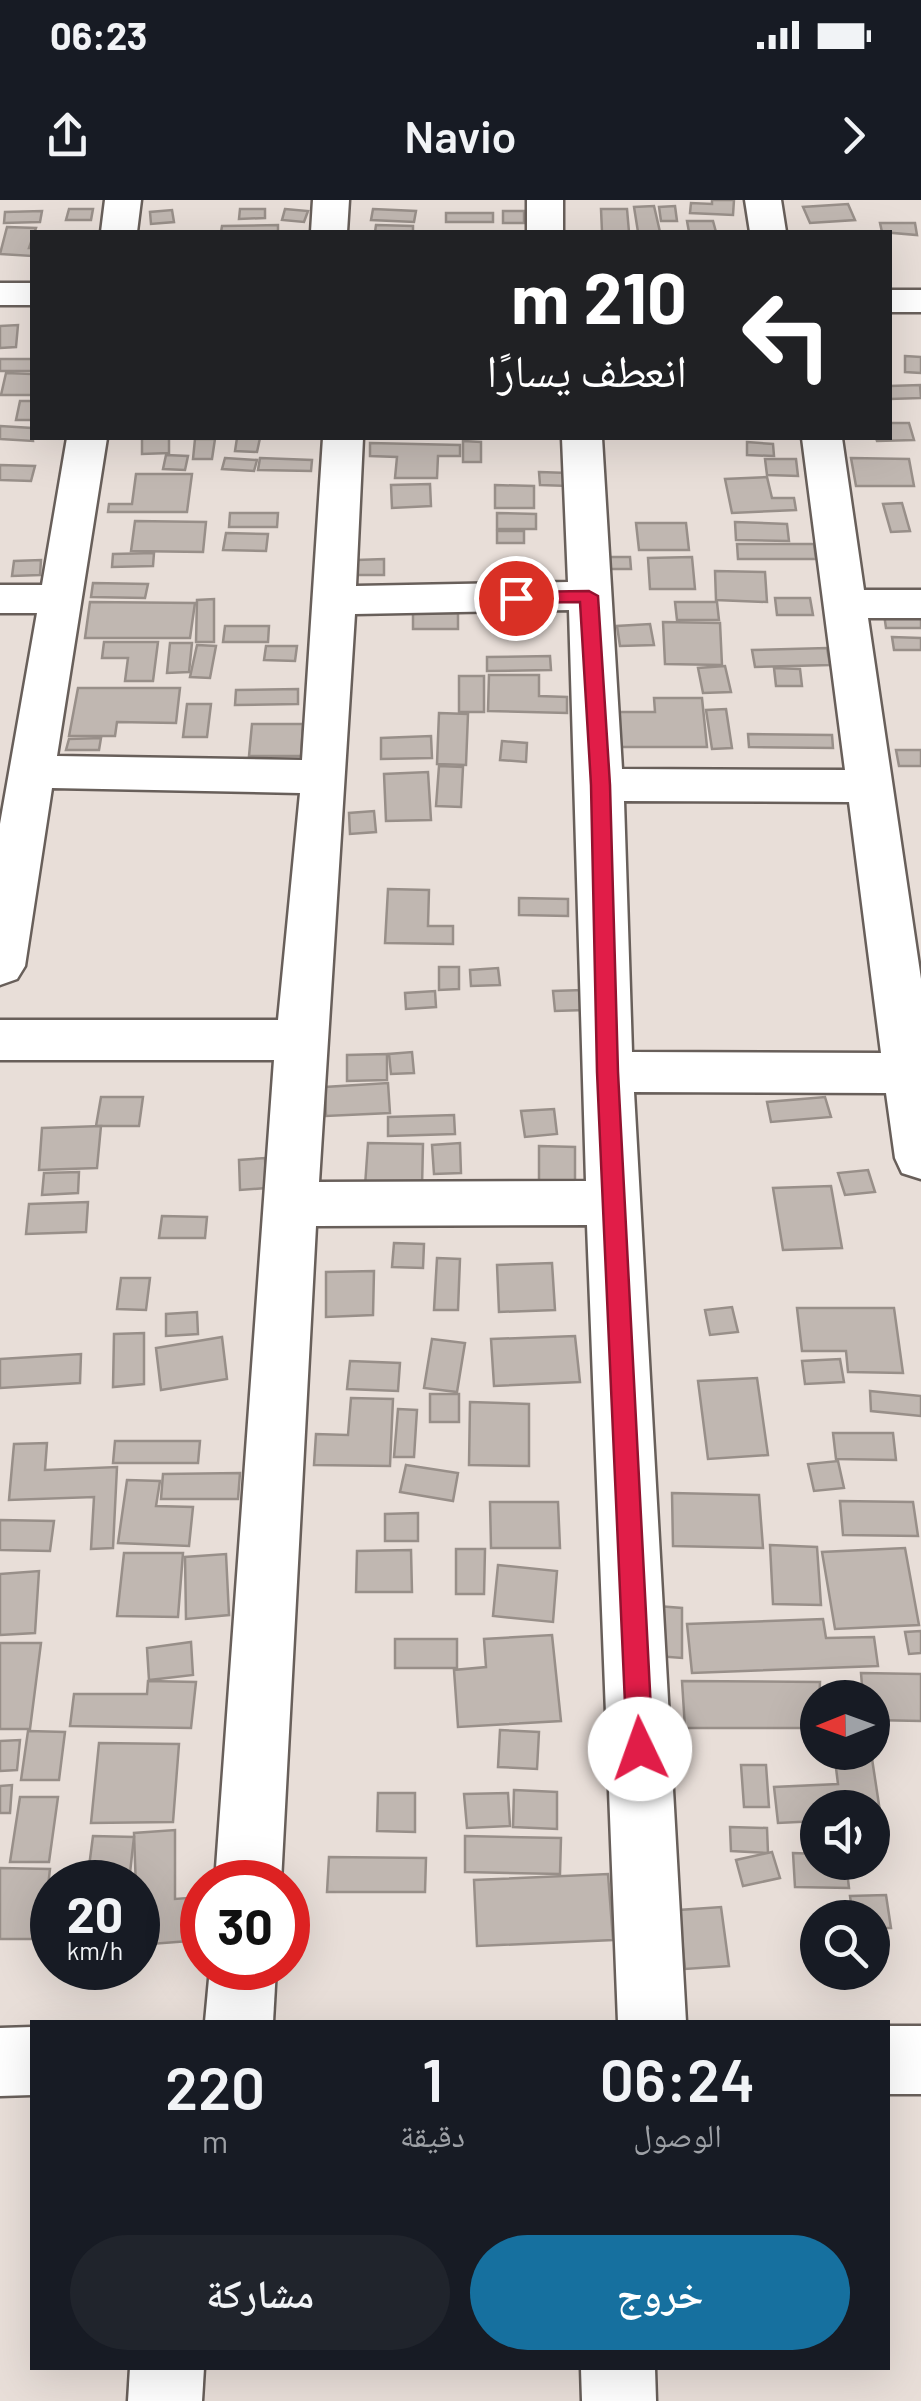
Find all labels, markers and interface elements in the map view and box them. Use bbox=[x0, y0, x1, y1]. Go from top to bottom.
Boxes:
text: 06:23 bbox=[50, 12, 147, 58]
icon: share bbox=[40, 108, 95, 163]
text: Navio bbox=[404, 108, 517, 162]
icon: forward bbox=[826, 108, 881, 163]
text: 210 m bbox=[511, 254, 687, 338]
icon: left bbox=[722, 270, 852, 400]
text: انعطف يسارًا bbox=[486, 342, 687, 396]
pin bbox=[474, 556, 559, 641]
icon: arrive bbox=[489, 571, 544, 626]
north arrow bbox=[800, 1680, 890, 1770]
map controls bbox=[800, 1680, 890, 1990]
position arrow bbox=[588, 1697, 692, 1801]
button: sound bbox=[800, 1790, 890, 1880]
speed limit sign: 30 bbox=[180, 1860, 310, 1990]
text: 20 bbox=[67, 1883, 123, 1943]
button: search bbox=[800, 1900, 890, 1990]
text: km/h bbox=[67, 1935, 123, 1965]
text: 1 bbox=[422, 2042, 443, 2114]
text: 06:24 bbox=[600, 2042, 755, 2114]
text: 220 bbox=[165, 2050, 265, 2122]
text: دقيقة bbox=[400, 2115, 465, 2153]
text: الوصول bbox=[633, 2115, 722, 2153]
text: m bbox=[202, 2121, 228, 2159]
button: مشاركة bbox=[70, 2235, 450, 2350]
button: خروج bbox=[470, 2235, 850, 2350]

